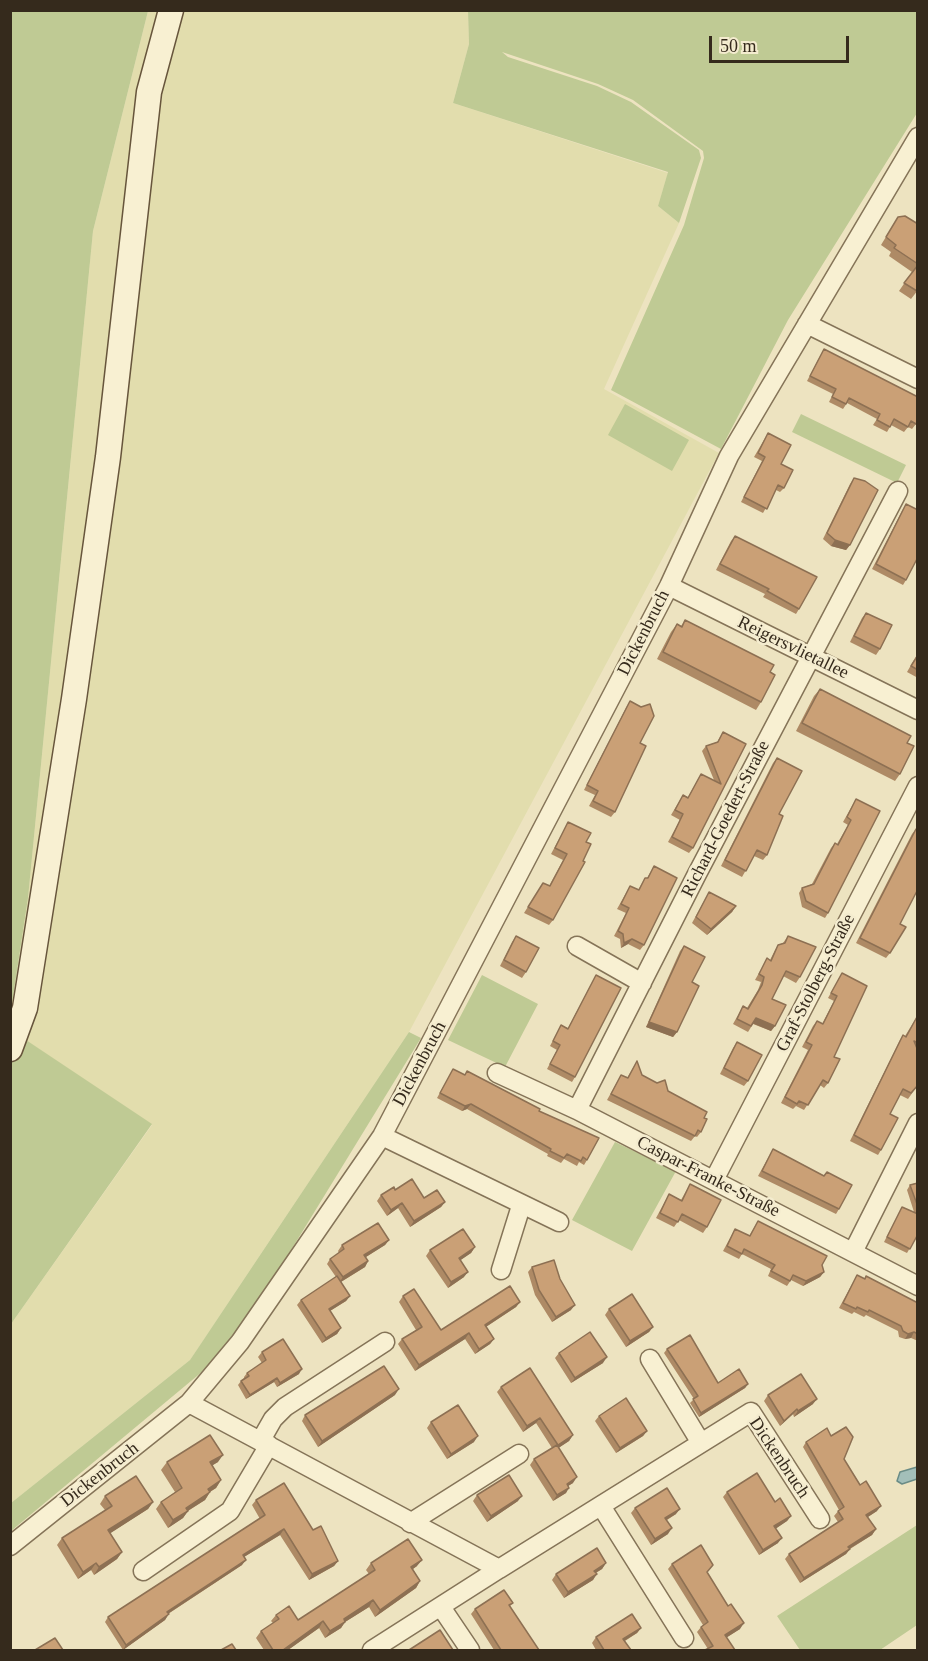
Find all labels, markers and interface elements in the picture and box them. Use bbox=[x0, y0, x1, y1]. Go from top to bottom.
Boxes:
scale bar bbox=[712, 24, 852, 62]
text: 50 m bbox=[720, 36, 757, 56]
street label: Dickenbruch bbox=[613, 587, 675, 679]
street label: Reigersvlietallee bbox=[734, 612, 852, 684]
street label: Richard-Goedert-Straße bbox=[677, 737, 775, 901]
street label: Graf-Stolberg-Straße bbox=[772, 911, 860, 1055]
street label: Dickenbruch bbox=[389, 1018, 451, 1110]
street label: Caspar-Franke-Straße bbox=[633, 1132, 783, 1222]
street label: Dickenbruch bbox=[744, 1413, 814, 1503]
street label: Dickenbruch bbox=[57, 1438, 143, 1512]

